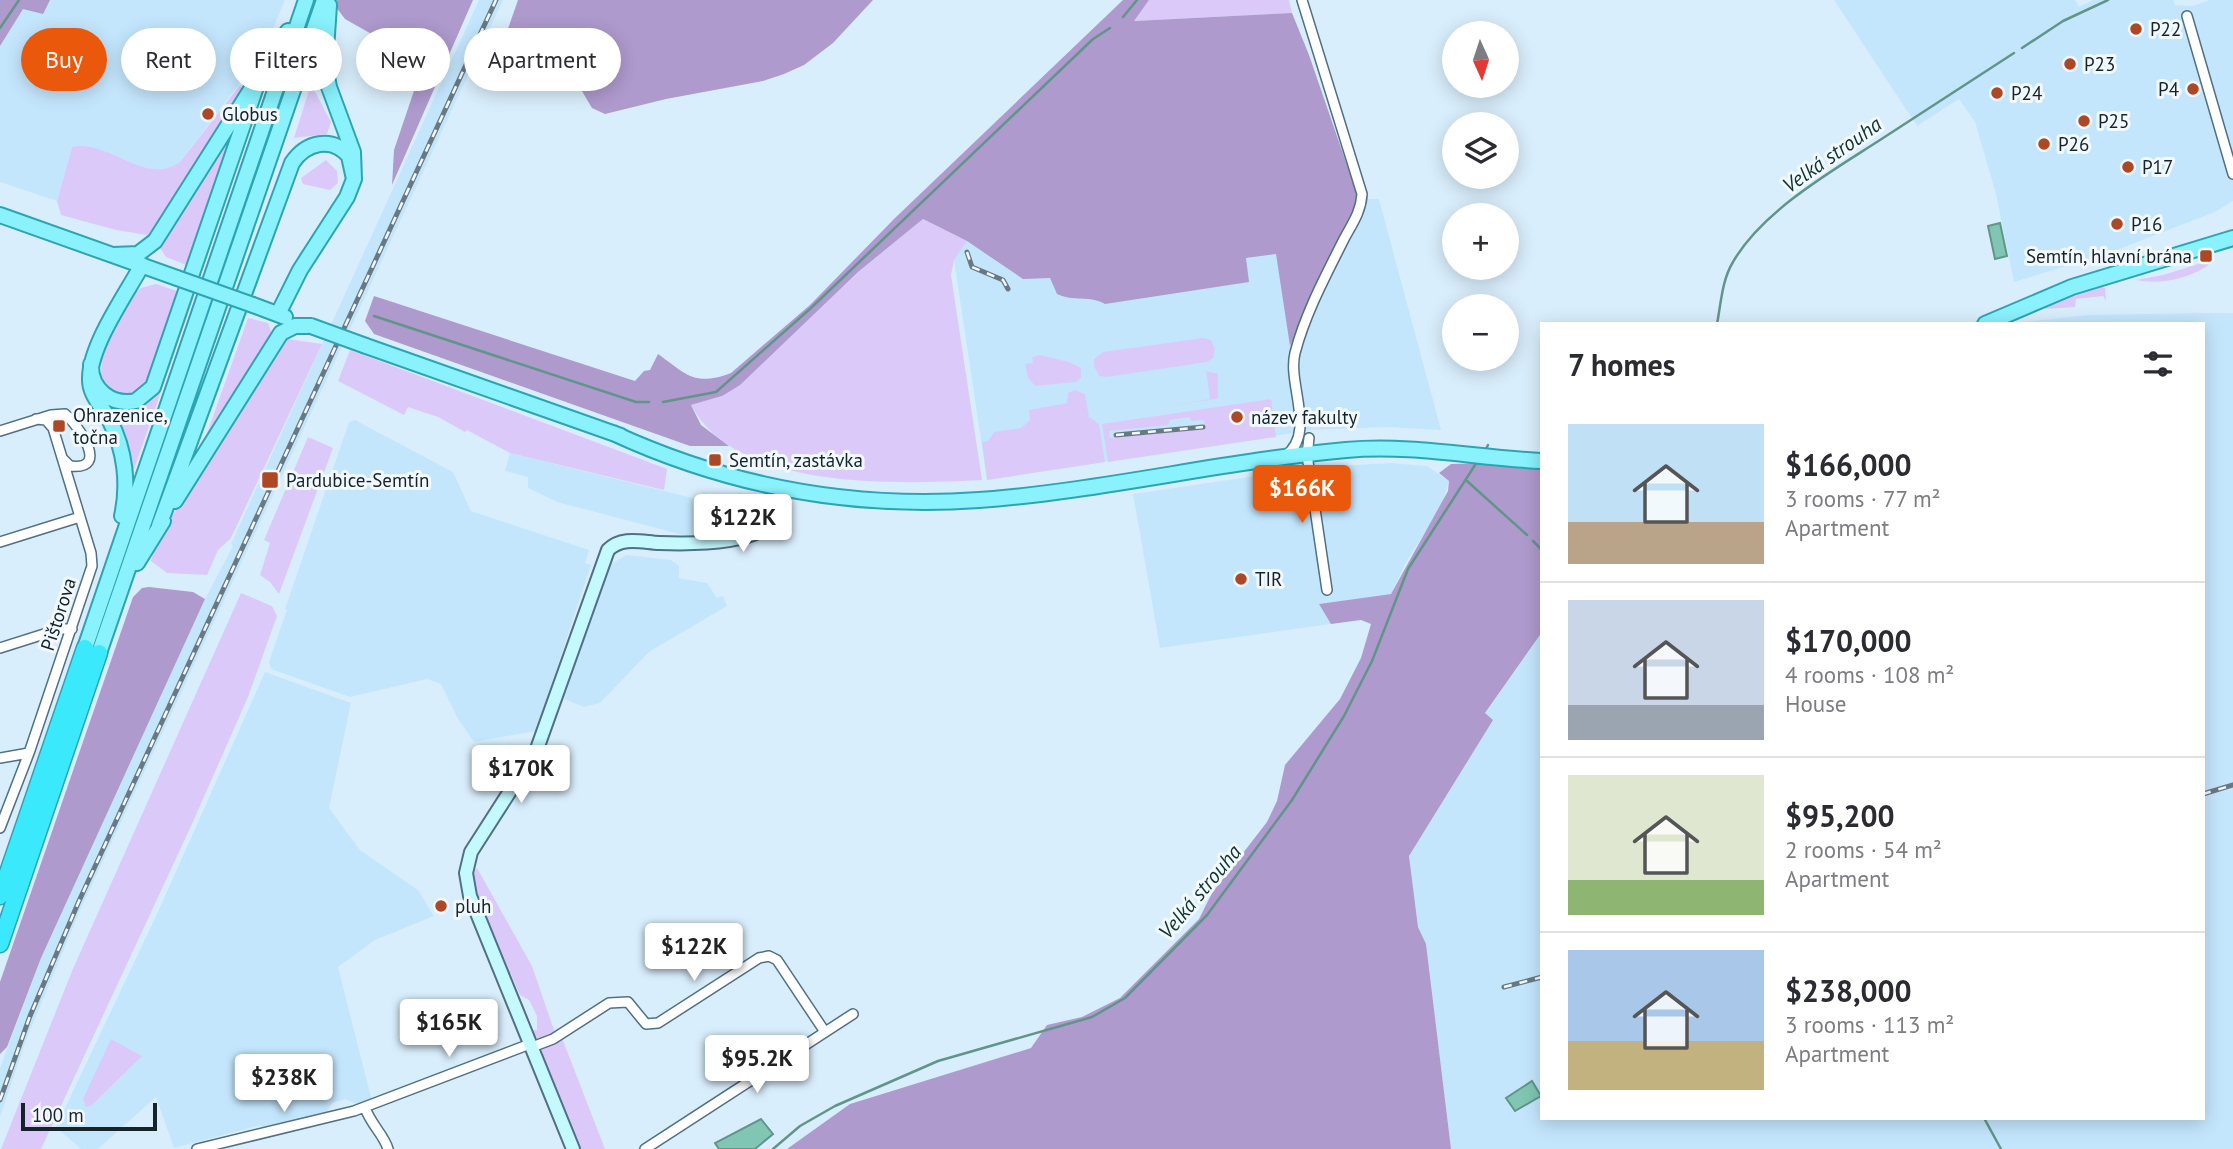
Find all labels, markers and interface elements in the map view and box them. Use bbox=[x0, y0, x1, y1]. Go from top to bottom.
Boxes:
place label: P22 bbox=[2150, 17, 2181, 41]
north arrow bbox=[1442, 21, 1519, 98]
map controls bbox=[1442, 21, 1519, 371]
marker: P22 bbox=[2128, 21, 2144, 37]
chip: Buy bbox=[21, 28, 107, 91]
chip: Rent bbox=[121, 28, 216, 91]
chip: Filters bbox=[230, 28, 342, 91]
chip: New bbox=[356, 28, 450, 91]
chip: Apartment bbox=[464, 28, 621, 91]
place label: P23 bbox=[2084, 52, 2115, 76]
marker: P23 bbox=[2062, 56, 2078, 72]
place label: P4 bbox=[2158, 77, 2179, 101]
place label: P24 bbox=[2011, 81, 2042, 105]
marker: P4 bbox=[2185, 81, 2201, 97]
marker: P24 bbox=[1989, 85, 2005, 101]
place label: Globus bbox=[222, 102, 278, 126]
marker: Globus bbox=[200, 106, 216, 122]
place label: P25 bbox=[2098, 109, 2129, 133]
water label: Velká strouha bbox=[1777, 110, 1887, 199]
button: layers bbox=[1442, 112, 1519, 189]
marker: P25 bbox=[2076, 113, 2092, 129]
place label: P26 bbox=[2058, 132, 2089, 156]
marker: P26 bbox=[2036, 136, 2052, 152]
place label: P17 bbox=[2142, 155, 2173, 179]
marker: P17 bbox=[2120, 159, 2136, 175]
button: + bbox=[1442, 203, 1519, 280]
place label: P16 bbox=[2131, 212, 2162, 236]
marker: P16 bbox=[2109, 216, 2125, 232]
place label: Semtín, hlavní brána bbox=[2026, 244, 2192, 268]
marker: Semtín, hlavní brána bbox=[2198, 248, 2214, 264]
button: − bbox=[1442, 294, 1519, 371]
text: 7 homes bbox=[1568, 345, 1676, 384]
icon: filters bbox=[2139, 345, 2177, 383]
place label: Ohrazenice, točna bbox=[73, 403, 168, 449]
place label: název fakulty bbox=[1251, 405, 1358, 429]
marker: název fakulty bbox=[1229, 409, 1245, 425]
marker: Ohrazenice, točna bbox=[51, 418, 67, 434]
text: $166,000 bbox=[1785, 445, 1912, 484]
place label: Semtín, zastávka bbox=[729, 448, 863, 472]
marker: Semtín, zastávka bbox=[707, 452, 723, 468]
icon: home bbox=[1624, 452, 1708, 536]
pin: $166K bbox=[1253, 466, 1351, 525]
place label: Pardubice-Semtín bbox=[286, 468, 429, 492]
marker: Pardubice-Semtín bbox=[260, 470, 280, 490]
text: $166K bbox=[1269, 473, 1335, 502]
text: 3 rooms · 77 m² bbox=[1785, 484, 1941, 513]
pin: $122K bbox=[694, 494, 792, 554]
text: $122K bbox=[710, 502, 776, 531]
text: Apartment bbox=[1785, 513, 1889, 542]
place label: TIR bbox=[1255, 567, 1282, 591]
marker: TIR bbox=[1233, 571, 1249, 587]
street label: Pištorova bbox=[35, 575, 81, 653]
text: $170,000 bbox=[1785, 621, 1912, 660]
icon: home bbox=[1624, 628, 1708, 712]
text: 4 rooms · 108 m² bbox=[1785, 660, 1954, 689]
text: House bbox=[1785, 689, 1847, 718]
pin: $170K bbox=[472, 746, 570, 805]
text: $170K bbox=[488, 753, 554, 782]
text: $95,200 bbox=[1785, 796, 1895, 835]
icon: home bbox=[1624, 803, 1708, 887]
text: 2 rooms · 54 m² bbox=[1785, 835, 1942, 864]
water label: Velká strouha bbox=[1152, 838, 1247, 944]
text: Apartment bbox=[1785, 864, 1889, 893]
place label: pluh bbox=[455, 894, 491, 918]
marker: pluh bbox=[433, 898, 449, 914]
pin: $122K bbox=[645, 923, 743, 983]
text: $122K bbox=[661, 931, 727, 960]
text: $238,000 bbox=[1785, 971, 1912, 1010]
icon: home bbox=[1624, 978, 1708, 1062]
pin: $165K bbox=[400, 1000, 498, 1059]
text: $165K bbox=[416, 1007, 482, 1036]
text: 3 rooms · 113 m² bbox=[1785, 1010, 1954, 1039]
pin: $95.2K bbox=[700, 1036, 814, 1095]
text: Apartment bbox=[1785, 1039, 1889, 1068]
text: $95.2K bbox=[721, 1043, 793, 1072]
pin: $238K bbox=[235, 1054, 333, 1114]
text: $238K bbox=[251, 1062, 317, 1091]
scale bar bbox=[21, 1100, 158, 1132]
text: 100 m bbox=[32, 1103, 84, 1127]

